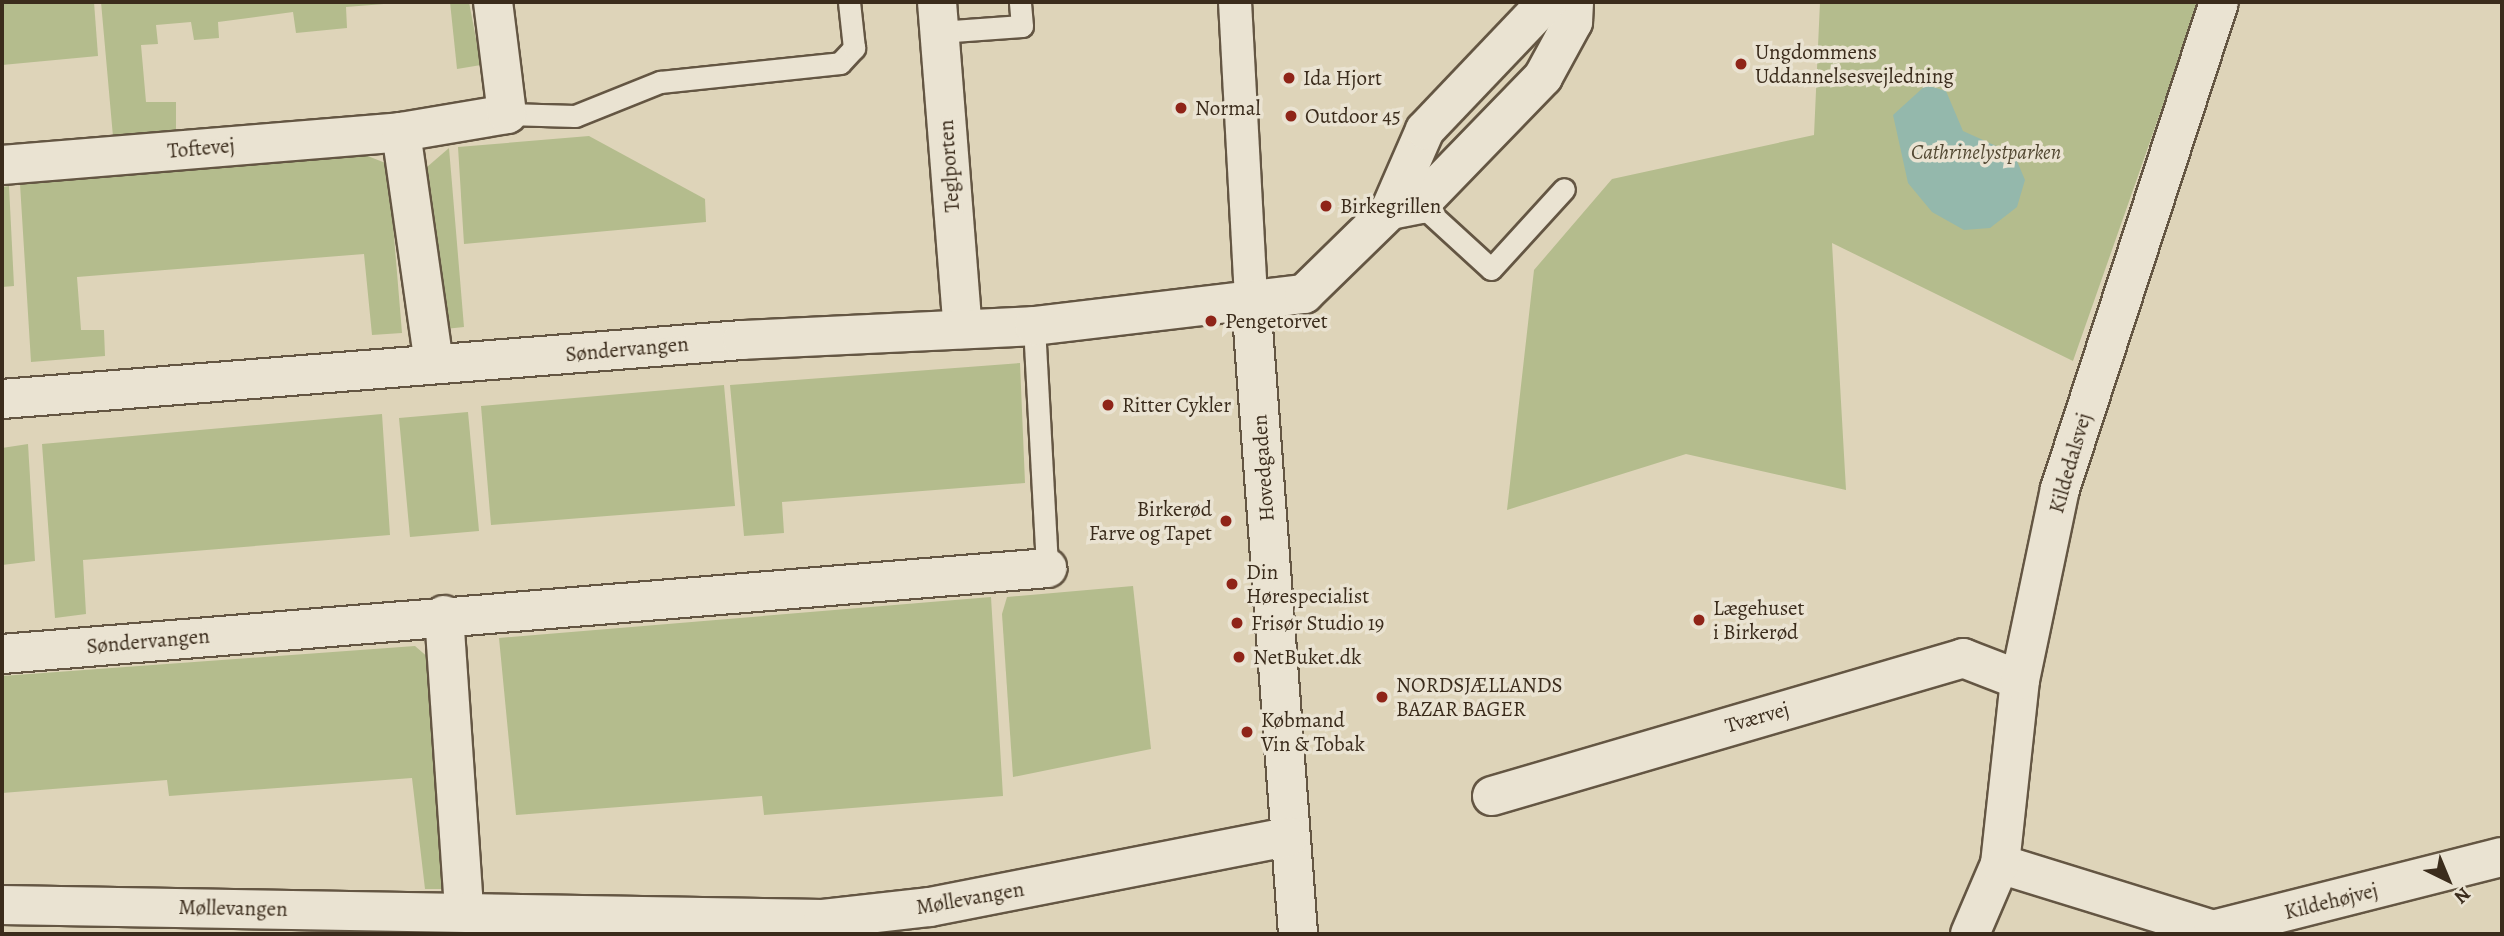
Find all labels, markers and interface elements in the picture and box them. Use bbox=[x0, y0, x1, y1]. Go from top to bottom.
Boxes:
place label: Ungdommens Uddannelsesvejledning bbox=[1755, 39, 1954, 89]
marker: Ungdommens Uddannelsesvejledning bbox=[1733, 56, 1749, 72]
place label: Ida Hjort bbox=[1303, 65, 1382, 91]
marker: Ida Hjort bbox=[1281, 70, 1297, 86]
place label: Normal bbox=[1195, 95, 1261, 121]
marker: Normal bbox=[1173, 100, 1189, 116]
place label: Outdoor 45 bbox=[1305, 103, 1401, 129]
marker: Outdoor 45 bbox=[1283, 108, 1299, 124]
street label: Teglporten bbox=[933, 119, 965, 213]
street label: Toftevej bbox=[166, 133, 236, 163]
park label: Cathrinelystparken bbox=[1911, 139, 2061, 165]
place label: Birkegrillen bbox=[1340, 193, 1441, 219]
marker: Birkegrillen bbox=[1318, 198, 1334, 214]
place label: Pengetorvet bbox=[1225, 308, 1328, 334]
marker: Pengetorvet bbox=[1203, 313, 1219, 329]
street label: Søndervangen bbox=[564, 331, 690, 367]
place label: Ritter Cykler bbox=[1122, 392, 1231, 418]
marker: Ritter Cykler bbox=[1100, 397, 1116, 413]
street label: Kildedalsvej bbox=[2044, 410, 2096, 516]
street label: Hovedgaden bbox=[1247, 414, 1279, 522]
place label: Birkerød Farve og Tapet bbox=[1089, 496, 1212, 546]
marker: Birkerød Farve og Tapet bbox=[1218, 513, 1234, 529]
place label: Din Hørespecialist bbox=[1246, 559, 1369, 609]
marker: Din Hørespecialist bbox=[1224, 576, 1240, 592]
place label: Lægehuset i Birkerød bbox=[1713, 595, 1804, 645]
place label: Frisør Studio 19 bbox=[1251, 610, 1384, 636]
marker: Lægehuset i Birkerød bbox=[1691, 612, 1707, 628]
marker: Frisør Studio 19 bbox=[1229, 615, 1245, 631]
street label: Søndervangen bbox=[85, 623, 211, 659]
place label: NetBuket.dk bbox=[1253, 644, 1362, 670]
marker: NetBuket.dk bbox=[1231, 649, 1247, 665]
place label: NORDSJÆLLANDS BAZAR BAGER bbox=[1396, 672, 1563, 722]
marker: NORDSJÆLLANDS BAZAR BAGER bbox=[1374, 689, 1390, 705]
street label: Tværvej bbox=[1722, 696, 1792, 738]
place label: Købmand Vin & Tobak bbox=[1261, 707, 1365, 757]
marker: Købmand Vin & Tobak bbox=[1239, 724, 1255, 740]
north arrow bbox=[2413, 845, 2483, 915]
street label: Møllevangen bbox=[914, 876, 1026, 920]
street label: Kildehøjvej bbox=[2282, 877, 2380, 925]
text: N bbox=[2448, 881, 2476, 910]
street label: Møllevangen bbox=[178, 894, 288, 922]

